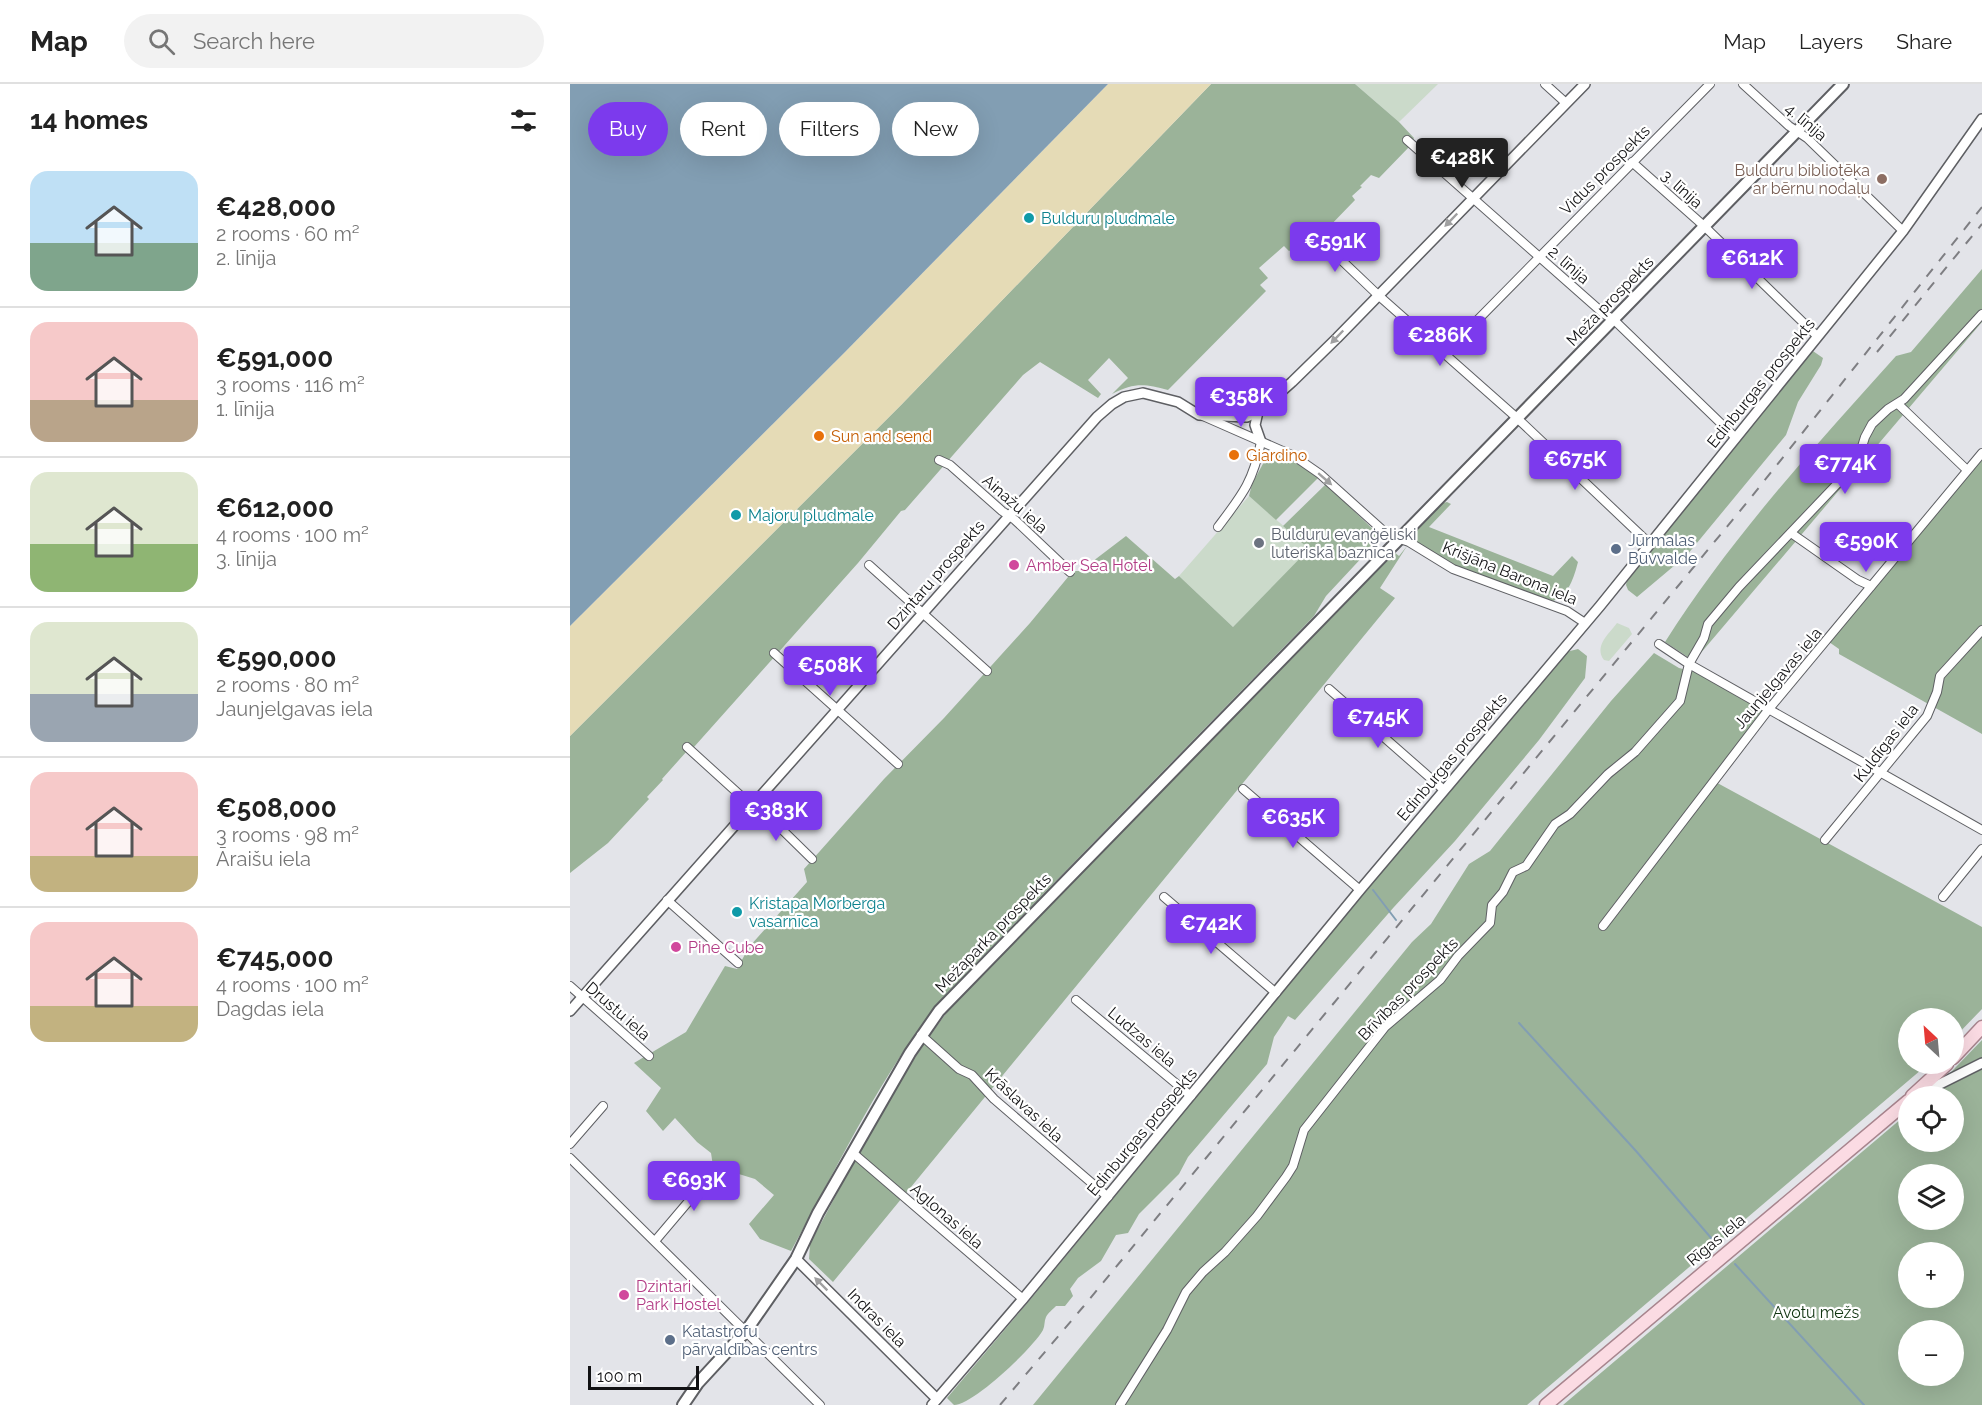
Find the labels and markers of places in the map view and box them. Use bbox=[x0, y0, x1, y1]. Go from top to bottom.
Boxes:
pin: €428K bbox=[1420, 138, 1504, 189]
place label: Bulduru bibliotēka ar bērnu nodaļu bbox=[1735, 161, 1870, 198]
marker: Bulduru bibliotēka ar bērnu nodaļu bbox=[1875, 172, 1889, 186]
place label: Bulduru pludmale bbox=[1041, 209, 1175, 228]
marker: Bulduru pludmale bbox=[1022, 211, 1036, 225]
pin: €591K bbox=[1293, 222, 1377, 273]
pin: €612K bbox=[1710, 239, 1794, 290]
pin: €286K bbox=[1398, 316, 1482, 367]
pin: €358K bbox=[1199, 377, 1283, 428]
place label: Sun and send bbox=[831, 427, 932, 446]
marker: Sun and send bbox=[812, 429, 826, 443]
pin: €675K bbox=[1533, 440, 1617, 491]
pin: €774K bbox=[1803, 444, 1887, 495]
place label: Giardino bbox=[1246, 446, 1307, 465]
marker: Giardino bbox=[1227, 448, 1241, 462]
place label: Majoru pludmale bbox=[748, 506, 874, 525]
marker: Majoru pludmale bbox=[729, 508, 743, 522]
pin: €590K bbox=[1824, 522, 1908, 573]
place label: Bulduru evaņģēliski luteriskā baznīca bbox=[1271, 525, 1417, 562]
place label: Jūrmalas Būvvalde bbox=[1628, 531, 1697, 568]
marker: Bulduru evaņģēliski luteriskā baznīca bbox=[1252, 536, 1266, 550]
marker: Jūrmalas Būvvalde bbox=[1609, 542, 1623, 556]
place label: Amber Sea Hotel bbox=[1026, 556, 1153, 575]
marker: Amber Sea Hotel bbox=[1007, 558, 1021, 572]
pin: €508K bbox=[788, 646, 872, 697]
pin: €745K bbox=[1336, 698, 1420, 749]
pin: €383K bbox=[734, 791, 818, 842]
pin: €635K bbox=[1251, 798, 1335, 849]
place label: Kristapa Morberga vasarnīca bbox=[749, 894, 885, 931]
pin: €742K bbox=[1169, 904, 1253, 955]
marker: Kristapa Morberga vasarnīca bbox=[730, 905, 744, 919]
place label: Pine Cube bbox=[688, 938, 764, 957]
marker: Pine Cube bbox=[669, 940, 683, 954]
pin: €693K bbox=[652, 1161, 736, 1212]
place label: Dzintari Park Hostel bbox=[636, 1277, 721, 1314]
marker: Dzintari Park Hostel bbox=[617, 1288, 631, 1302]
place label: Katastrofu pārvaldības centrs bbox=[682, 1322, 818, 1359]
marker: Katastrofu pārvaldības centrs bbox=[663, 1333, 677, 1347]

